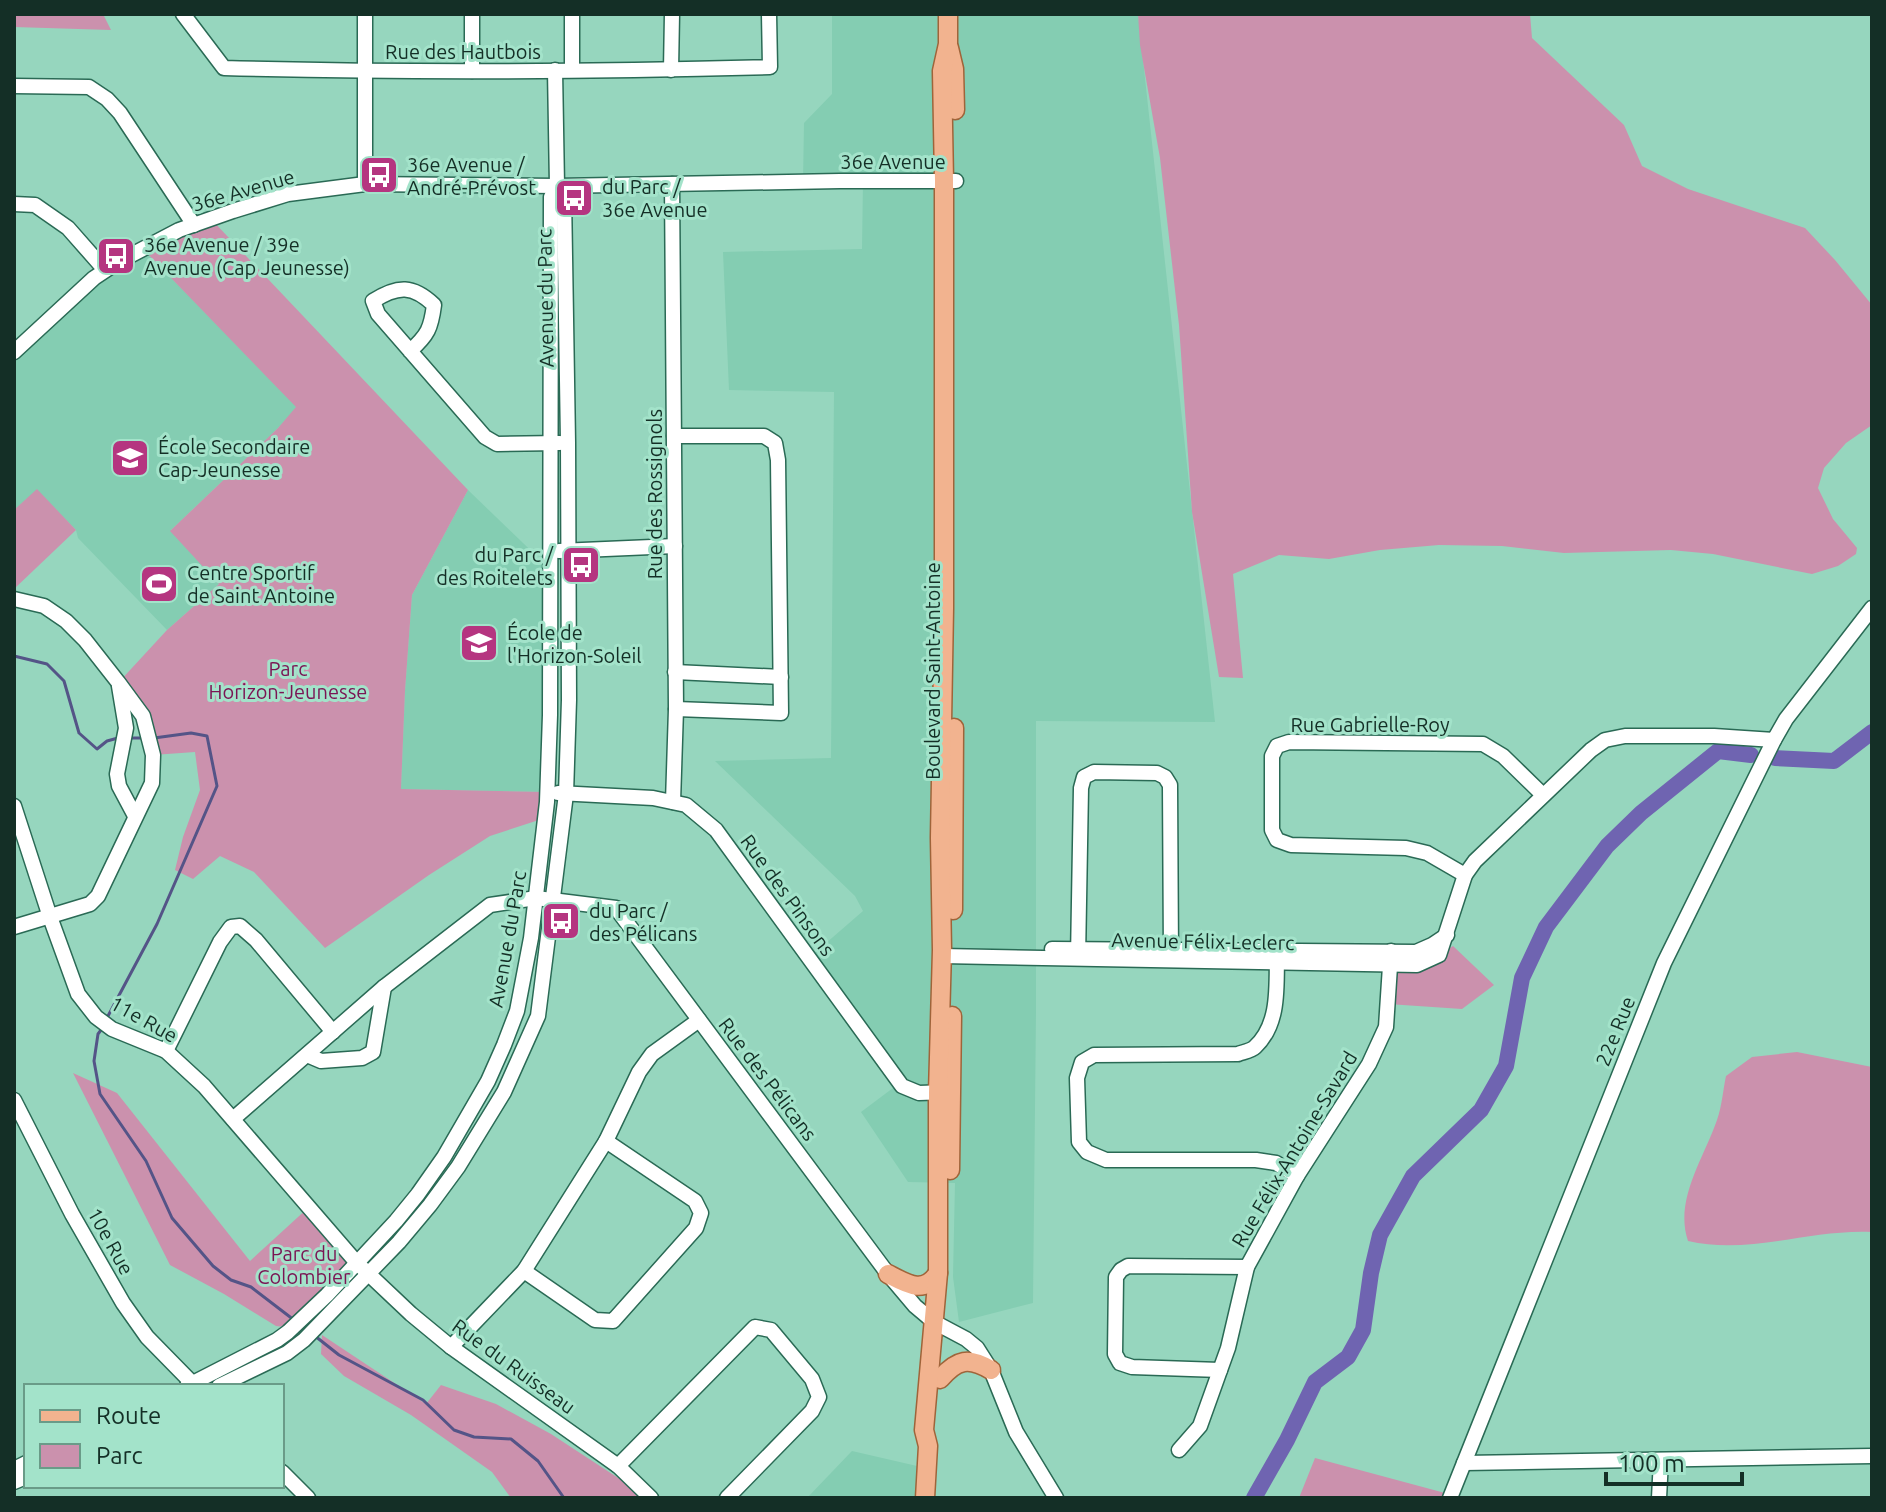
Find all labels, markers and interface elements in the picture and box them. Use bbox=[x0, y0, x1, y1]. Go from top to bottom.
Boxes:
street label: Rue des Hautbois bbox=[385, 40, 541, 63]
street label: 36e Avenue bbox=[840, 150, 946, 173]
place label: 36e Avenue / André-Prévost bbox=[407, 153, 536, 199]
bus stop icon: 36e Avenue / André-Prévost bbox=[358, 154, 400, 196]
street label: 36e Avenue bbox=[189, 164, 297, 216]
place label: du Parc / 36e Avenue bbox=[602, 175, 708, 221]
bus stop icon: du Parc / 36e Avenue bbox=[553, 177, 595, 219]
street label: Avenue du Parc bbox=[532, 229, 558, 367]
place label: 36e Avenue / 39e Avenue (Cap Jeunesse) bbox=[144, 233, 350, 279]
bus stop icon: 36e Avenue / 39e Avenue (Cap Jeunesse) bbox=[95, 235, 137, 277]
street label: Rue des Rossignols bbox=[643, 409, 666, 579]
place label: École Secondaire Cap-Jeunesse bbox=[158, 435, 310, 481]
school or university icon: École Secondaire Cap-Jeunesse bbox=[109, 437, 151, 479]
place label: du Parc / des Roitelets bbox=[436, 543, 554, 589]
bus stop icon: du Parc / des Roitelets bbox=[560, 544, 602, 586]
place label: Centre Sportif de Saint Antoine bbox=[187, 561, 335, 607]
street label: Boulevard Saint-Antoine bbox=[921, 562, 944, 780]
sports icon: Centre Sportif de Saint Antoine bbox=[138, 563, 180, 605]
place label: École de l'Horizon-Soleil bbox=[507, 621, 642, 667]
school or university icon: École de l'Horizon-Soleil bbox=[458, 622, 500, 664]
park label: Parc Horizon-Jeunesse bbox=[209, 657, 367, 703]
street label: Rue Gabrielle-Roy bbox=[1290, 713, 1450, 736]
street label: Rue des Pinsons bbox=[736, 830, 840, 960]
street label: Avenue du Parc bbox=[484, 869, 530, 1009]
place label: du Parc / des Pélicans bbox=[589, 899, 697, 945]
bus stop icon: du Parc / des Pélicans bbox=[540, 900, 582, 942]
street label: Avenue Félix-Leclerc bbox=[1111, 928, 1295, 954]
street label: 11e Rue bbox=[106, 991, 182, 1047]
street label: 22e Rue bbox=[1591, 993, 1639, 1069]
street label: Rue des Pélicans bbox=[714, 1013, 822, 1145]
street label: Rue Félix-Antoine-Savard bbox=[1226, 1047, 1362, 1251]
street label: 10e Rue bbox=[83, 1203, 139, 1279]
park label: Parc du Colombier bbox=[257, 1242, 351, 1288]
street label: Rue du Ruisseau bbox=[448, 1314, 580, 1418]
legend bbox=[24, 1384, 284, 1488]
text: Route bbox=[96, 1402, 161, 1429]
scale bar bbox=[1606, 1436, 1742, 1486]
text: Parc bbox=[96, 1442, 143, 1469]
text: 100 m bbox=[1618, 1450, 1685, 1477]

